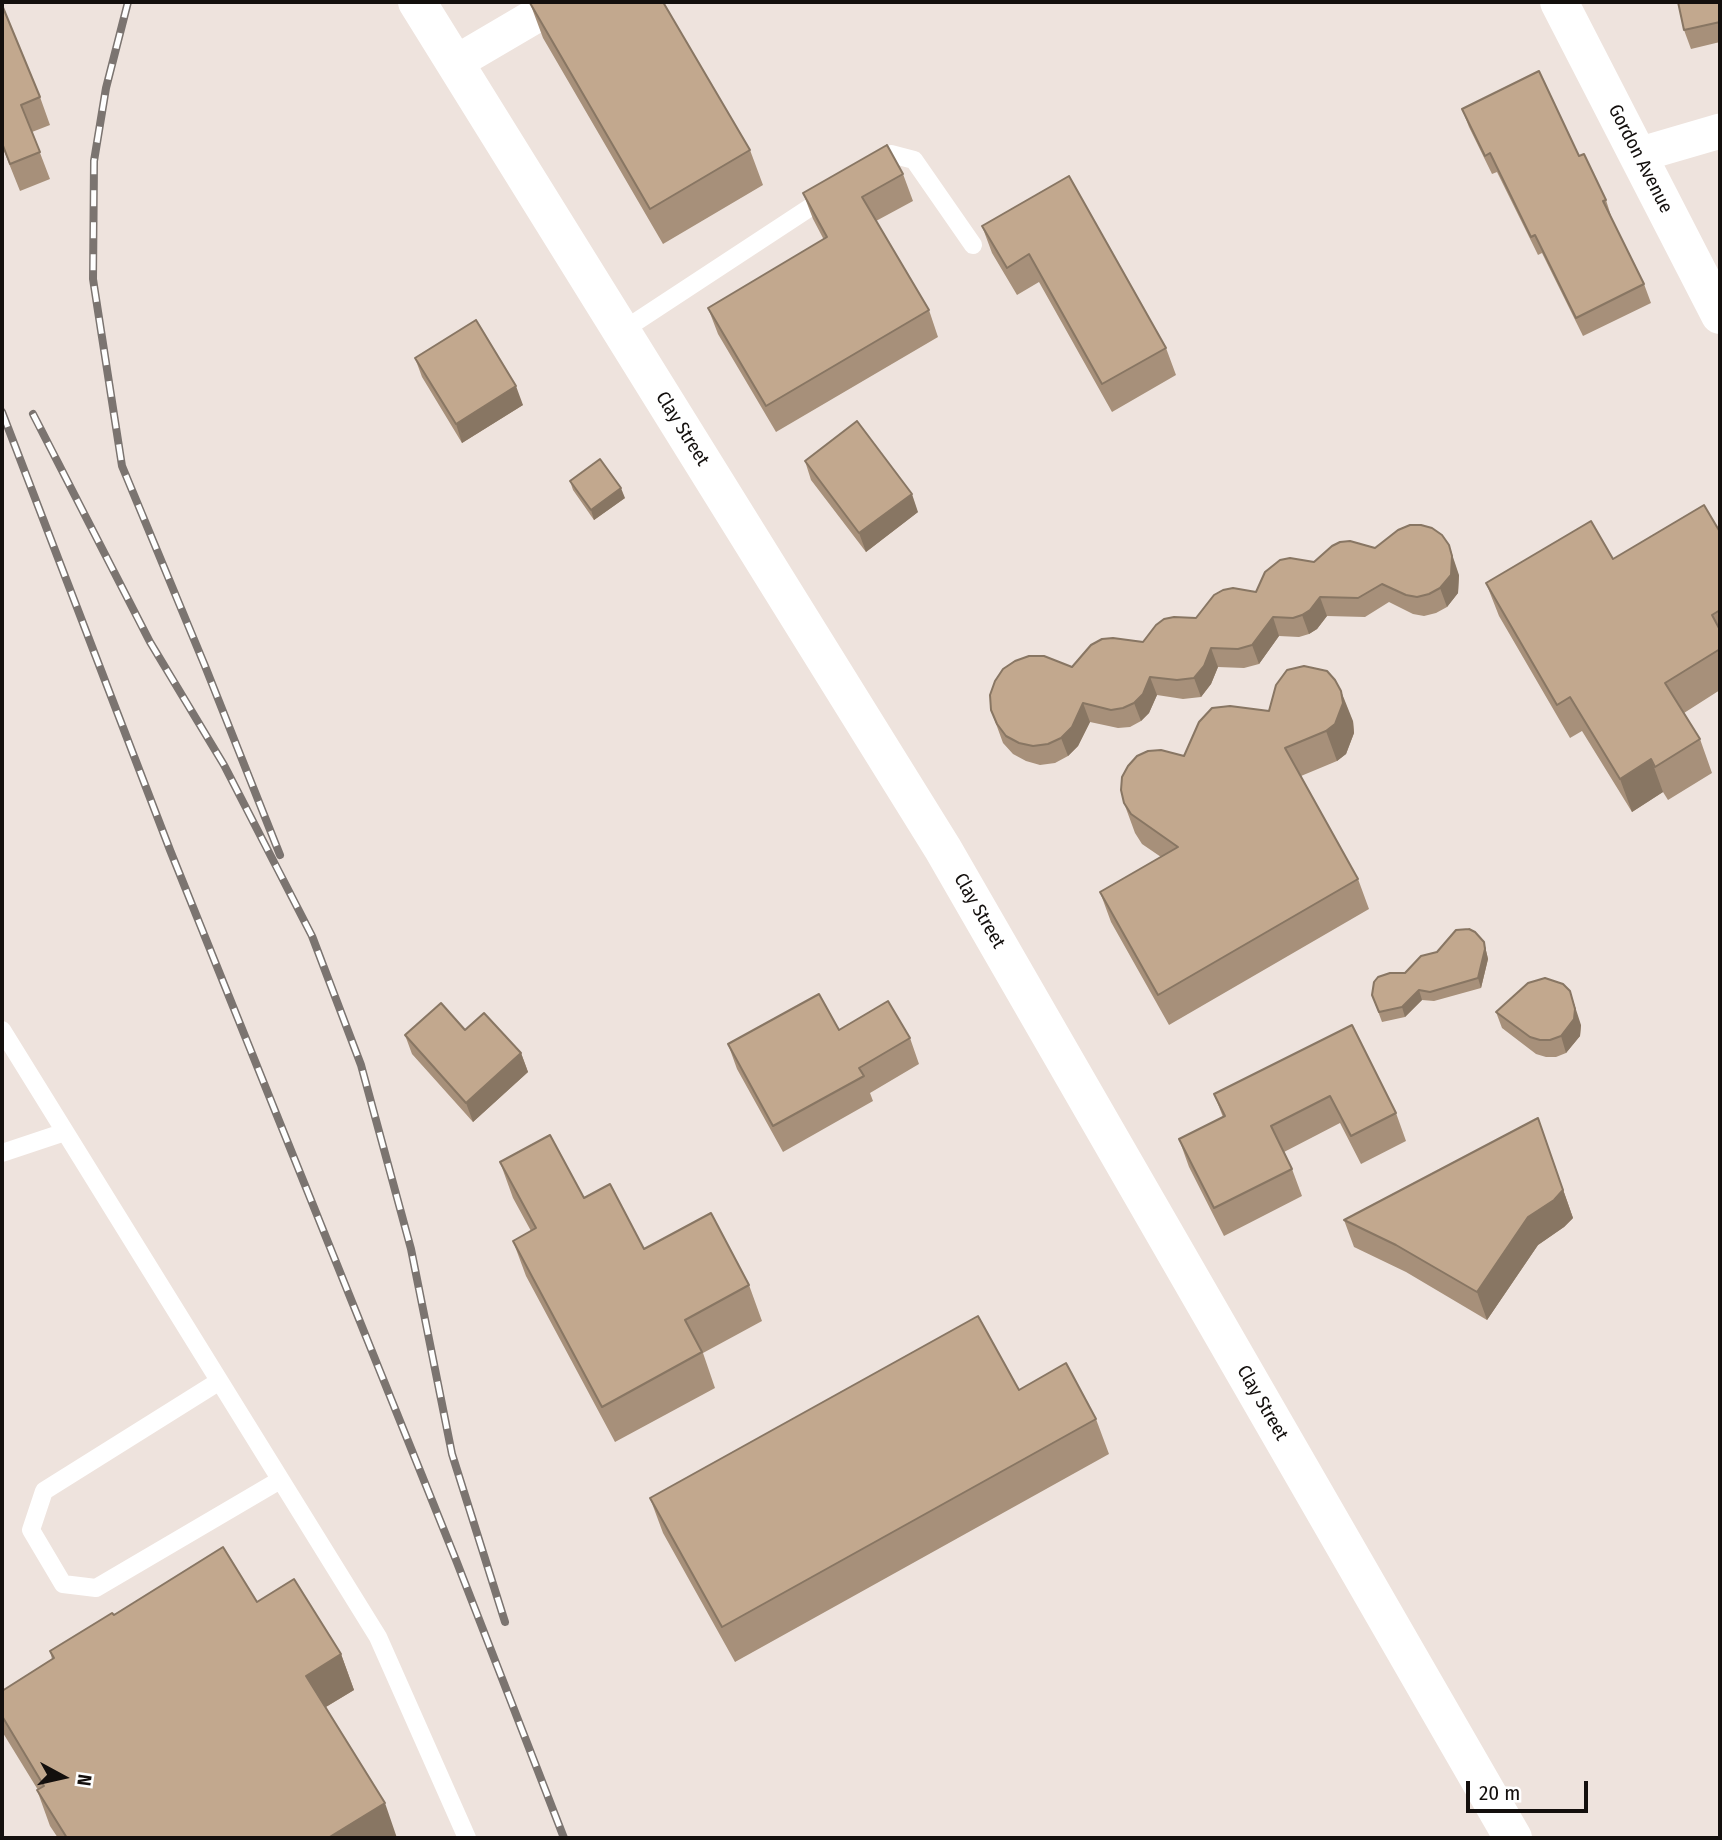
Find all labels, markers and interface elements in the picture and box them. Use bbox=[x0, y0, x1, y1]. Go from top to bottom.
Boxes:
street label: Gordon Avenue bbox=[1603, 101, 1677, 217]
street label: Clay Street bbox=[650, 388, 714, 470]
street label: Clay Street bbox=[948, 869, 1010, 953]
street label: Clay Street bbox=[1231, 1361, 1293, 1445]
north arrow bbox=[28, 1742, 98, 1812]
scale bar bbox=[1470, 1766, 1592, 1810]
text: N bbox=[72, 1773, 96, 1787]
text: 20 m bbox=[1479, 1780, 1520, 1806]

